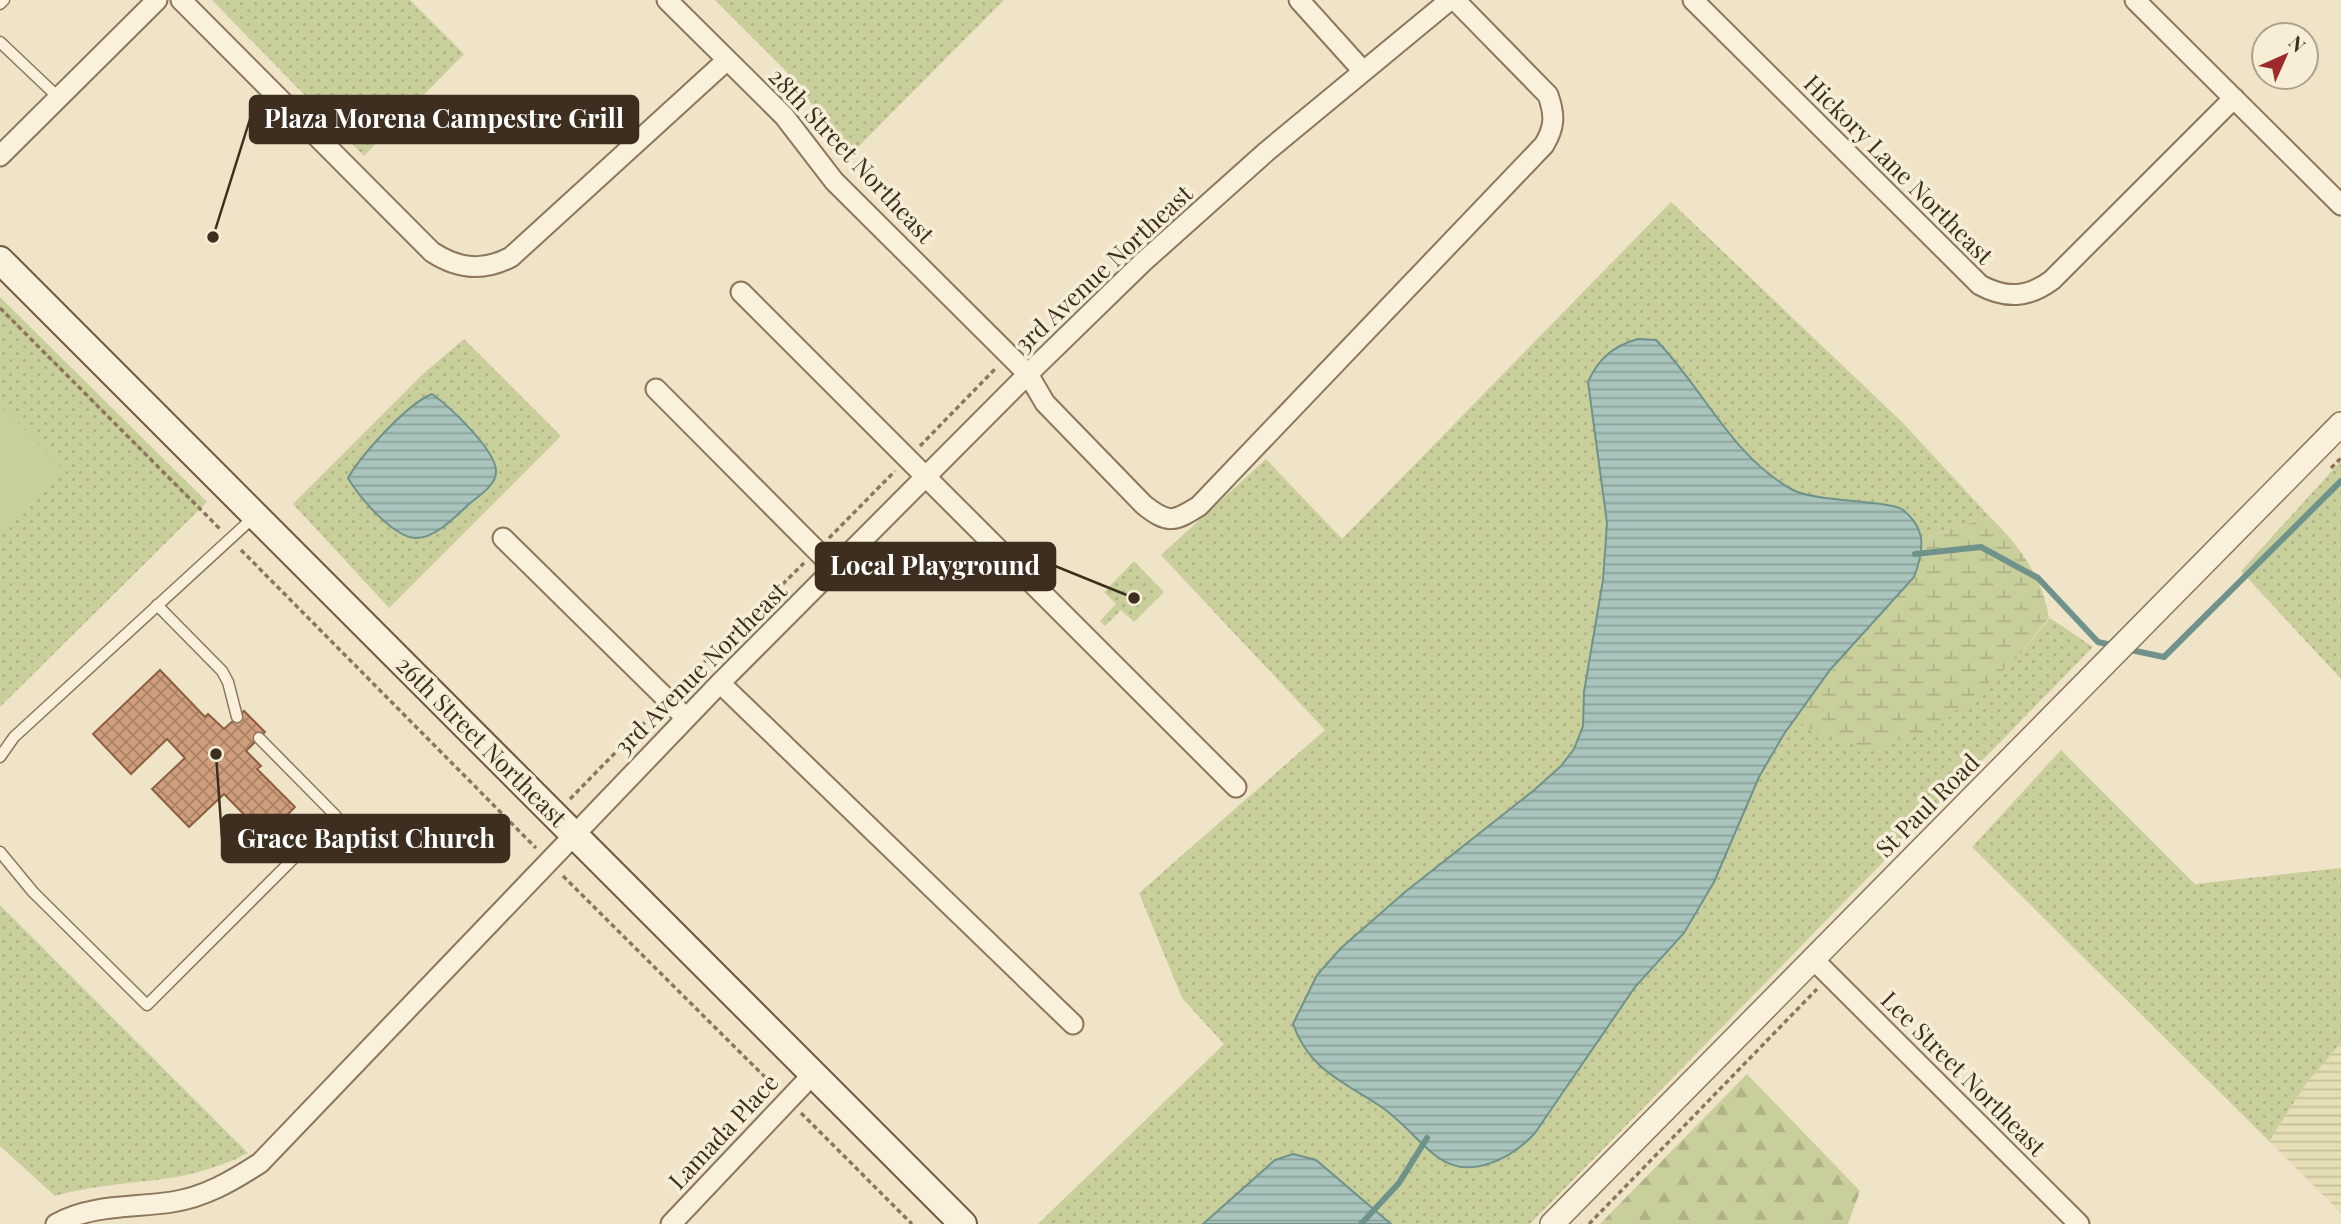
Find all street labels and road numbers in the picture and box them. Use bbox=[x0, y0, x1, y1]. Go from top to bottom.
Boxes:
street label: 28th Street Northeast bbox=[763, 60, 943, 250]
street label: Hickory Lane Northeast bbox=[1798, 67, 2001, 271]
street label: 3rd Avenue Northeast bbox=[1007, 177, 1199, 358]
street label: 3rd Avenue Northeast bbox=[606, 574, 793, 761]
street label: 26th Street Northeast bbox=[390, 648, 575, 833]
street label: St Paul Road bbox=[1868, 746, 1985, 863]
street label: Lee Street Northeast bbox=[1875, 983, 2054, 1162]
street label: Lamada Place bbox=[661, 1066, 784, 1195]

